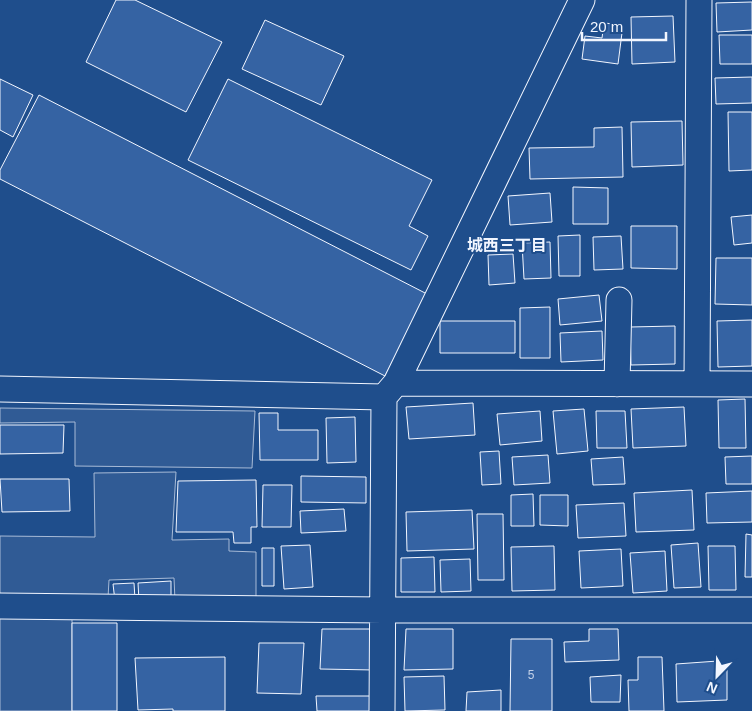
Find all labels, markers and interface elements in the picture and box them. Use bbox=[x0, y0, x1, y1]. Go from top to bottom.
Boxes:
scale bar bbox=[582, 10, 666, 42]
text: 20 m bbox=[590, 18, 623, 35]
district label: 城西三丁目 bbox=[467, 236, 547, 254]
north arrow bbox=[692, 651, 742, 701]
house number: 5 bbox=[528, 668, 535, 682]
text: N bbox=[704, 679, 720, 697]

